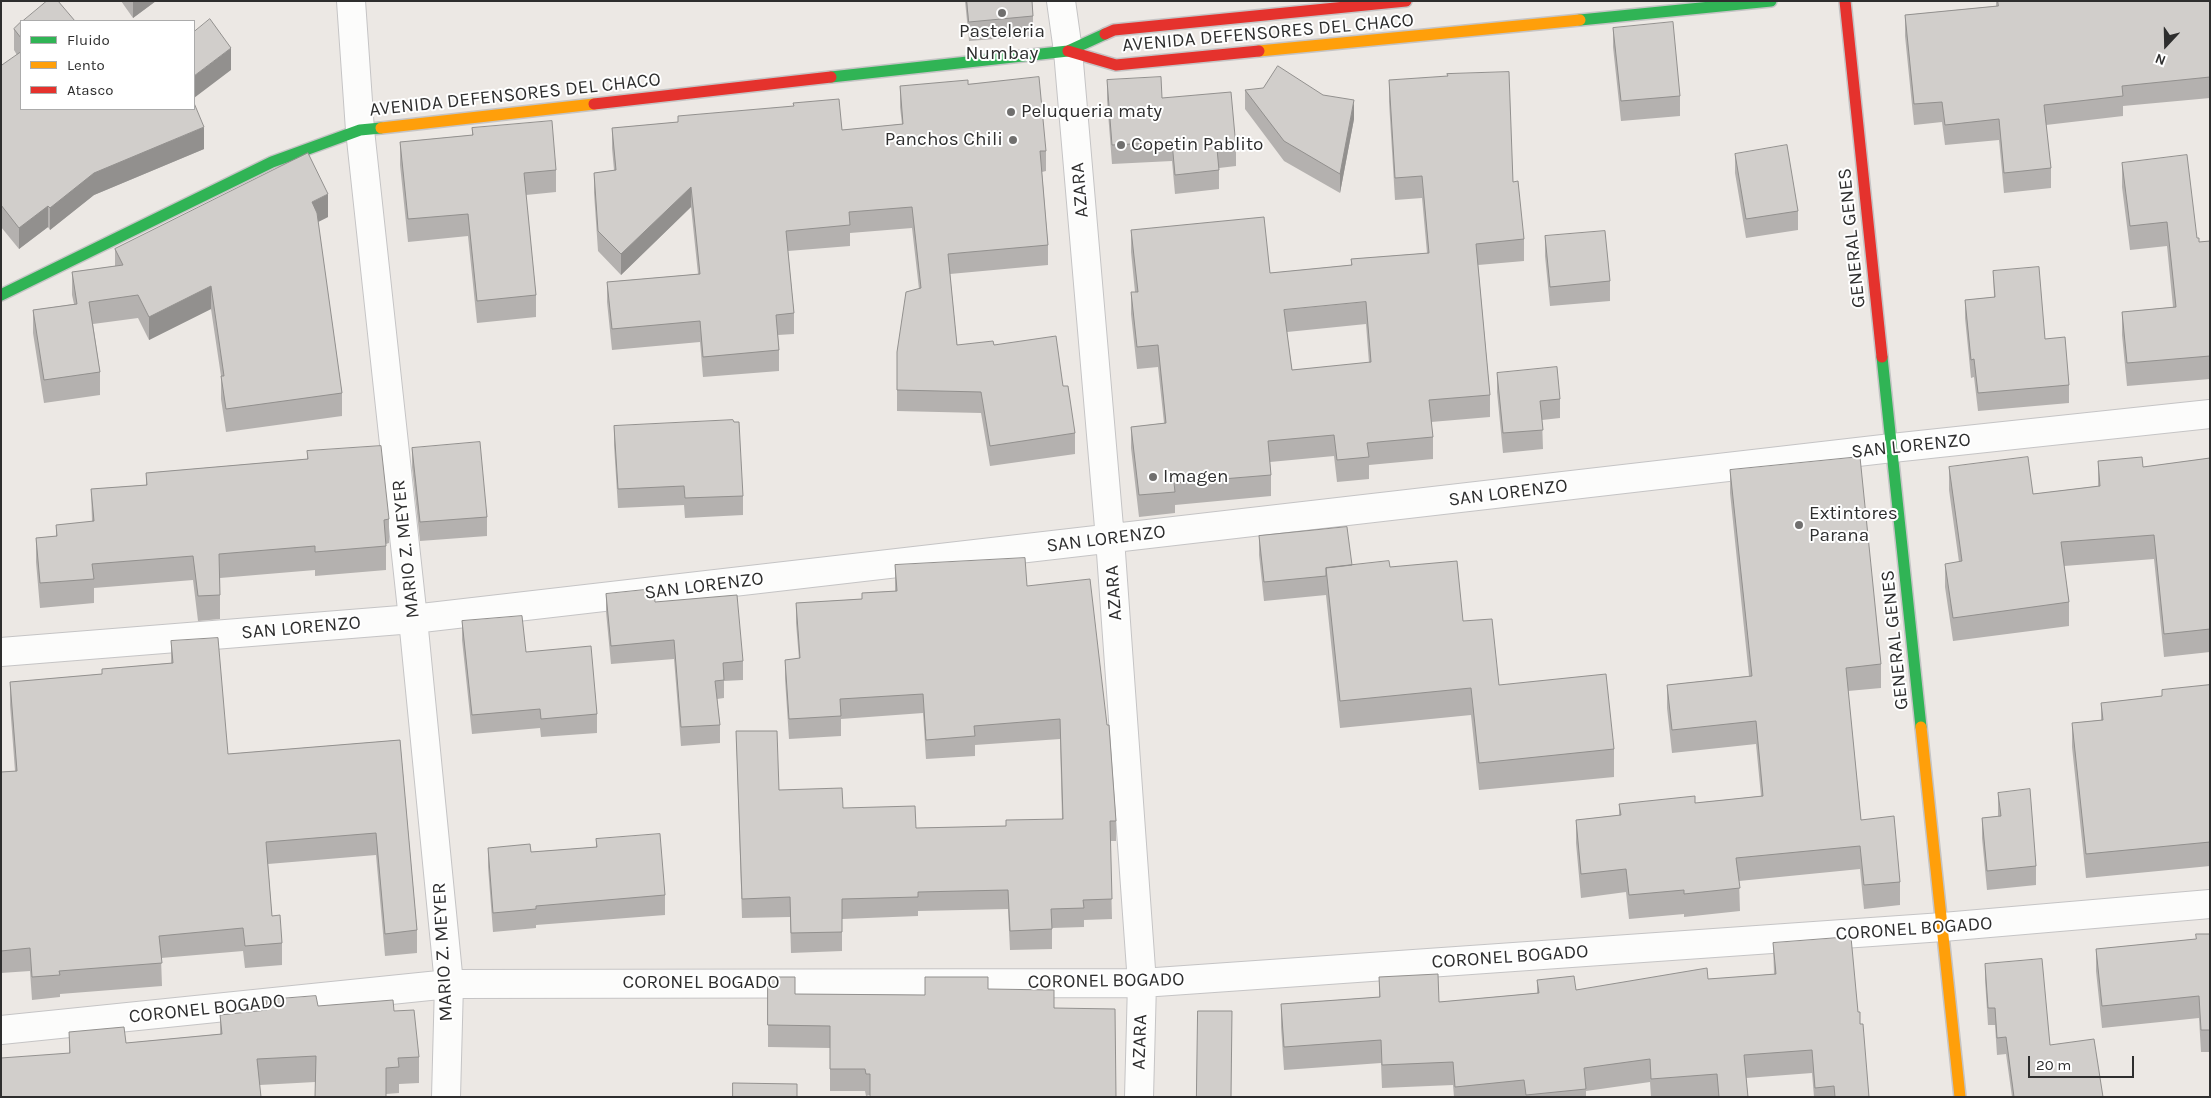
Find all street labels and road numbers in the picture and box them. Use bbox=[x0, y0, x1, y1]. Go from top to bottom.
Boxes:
street label: AVENIDA DEFENSORES DEL CHACO bbox=[1121, 9, 1415, 57]
street label: AVENIDA DEFENSORES DEL CHACO bbox=[368, 68, 662, 122]
street label: AZARA bbox=[1066, 161, 1094, 219]
street label: GENERAL GENES bbox=[1833, 167, 1871, 309]
street label: SAN LORENZO bbox=[1850, 428, 1972, 464]
street label: SAN LORENZO bbox=[1447, 474, 1569, 512]
street label: MARIO Z. MEYER bbox=[387, 478, 425, 620]
street label: SAN LORENZO bbox=[1045, 520, 1167, 558]
street label: AZARA bbox=[1101, 564, 1127, 622]
street label: SAN LORENZO bbox=[643, 567, 765, 605]
street label: GENERAL GENES bbox=[1876, 569, 1914, 711]
street label: SAN LORENZO bbox=[240, 611, 362, 645]
street label: MARIO Z. MEYER bbox=[428, 882, 458, 1022]
street label: CORONEL BOGADO bbox=[1835, 912, 1993, 946]
street label: CORONEL BOGADO bbox=[1431, 940, 1589, 974]
street label: CORONEL BOGADO bbox=[1027, 968, 1185, 994]
street label: CORONEL BOGADO bbox=[623, 972, 779, 994]
street label: CORONEL BOGADO bbox=[128, 989, 286, 1029]
street label: AZARA bbox=[1128, 1014, 1152, 1070]

